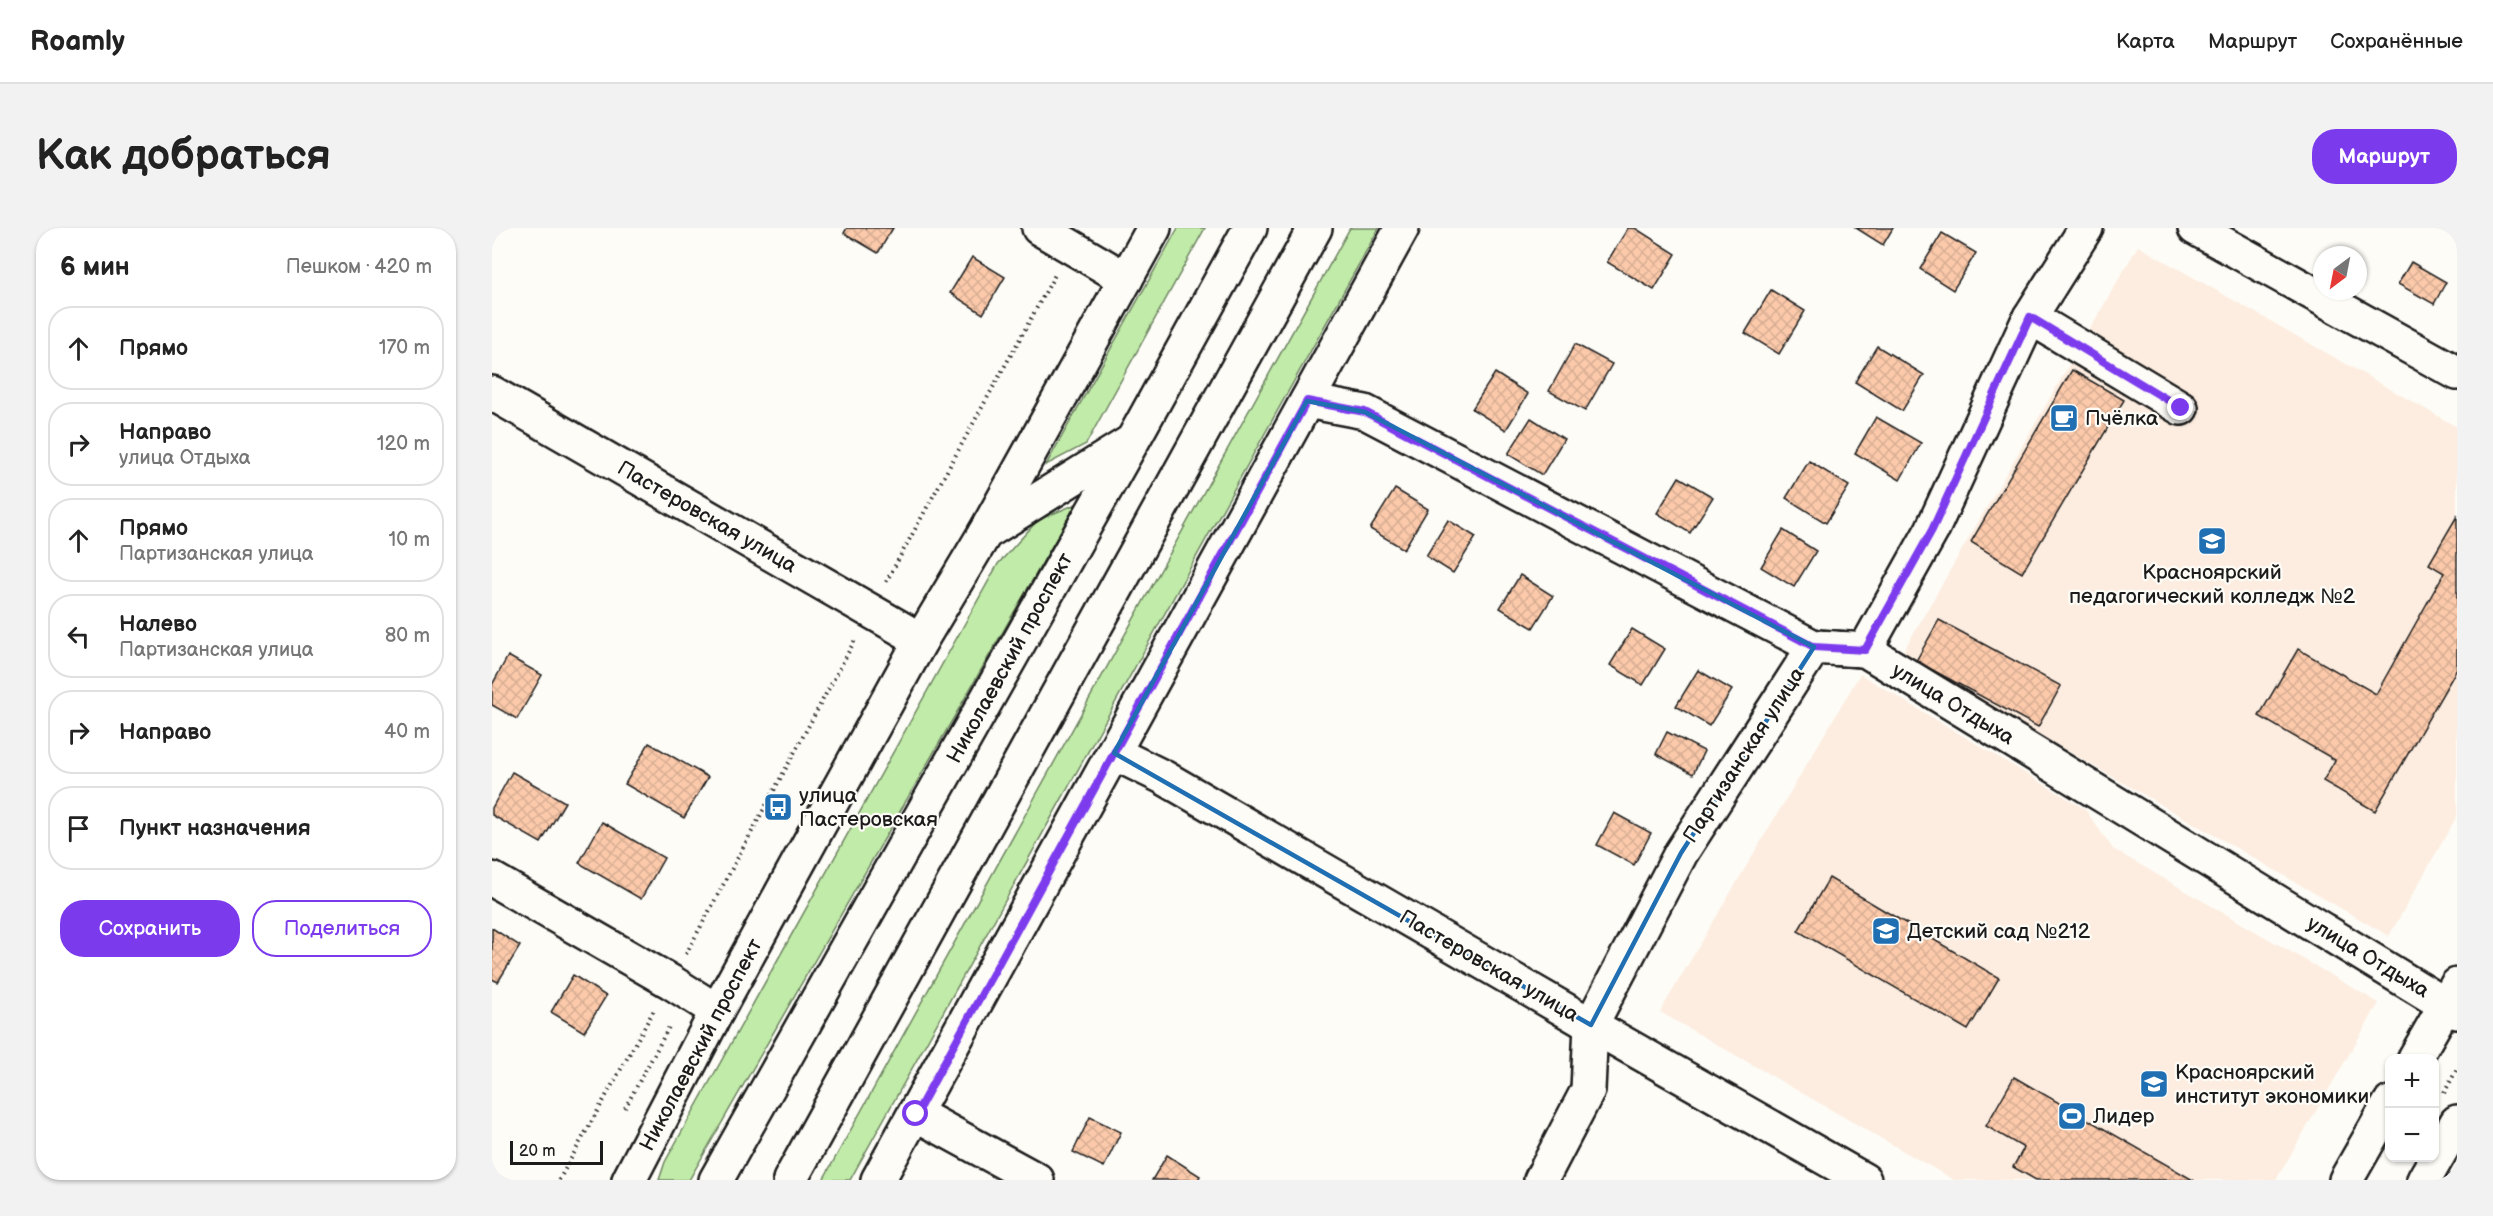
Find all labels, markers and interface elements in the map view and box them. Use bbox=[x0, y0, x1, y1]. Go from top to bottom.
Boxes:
text: Roamly bbox=[30, 25, 125, 58]
text: Карта bbox=[2116, 29, 2175, 54]
text: Маршрут bbox=[2208, 29, 2297, 54]
text: Сохранённые bbox=[2330, 29, 2463, 54]
button: Маршрут bbox=[2312, 129, 2457, 184]
text: Как добраться bbox=[36, 131, 331, 182]
north arrow bbox=[2313, 246, 2367, 300]
text: 6 мин bbox=[60, 252, 130, 283]
text: Пешком · 420 m bbox=[286, 255, 432, 279]
icon: ahead bbox=[62, 332, 95, 365]
text: Прямо bbox=[119, 335, 188, 362]
text: 170 m bbox=[379, 336, 430, 360]
route end bbox=[2167, 394, 2193, 420]
cafe icon: Пчёлка bbox=[2048, 402, 2080, 434]
place label: Пчёлка bbox=[2085, 406, 2159, 431]
text: Направо bbox=[119, 419, 211, 446]
icon: right bbox=[62, 428, 95, 461]
text: 120 m bbox=[377, 432, 430, 456]
text: улица Отдыха bbox=[119, 446, 251, 470]
street label: Пастеровская улица bbox=[613, 456, 802, 579]
text: Прямо bbox=[119, 515, 188, 542]
icon: ahead bbox=[62, 524, 95, 557]
school or university icon: Красноярский педагогический колледж №2 bbox=[2196, 525, 2228, 557]
text: 10 m bbox=[389, 528, 430, 552]
text: Партизанская улица bbox=[119, 542, 314, 566]
street label: Николаевский проспект bbox=[942, 548, 1078, 768]
place label: Красноярский педагогический колледж №2 bbox=[2069, 560, 2356, 609]
text: Налево bbox=[119, 611, 197, 638]
icon: left bbox=[62, 620, 95, 653]
text: 80 m bbox=[385, 624, 430, 648]
text: Партизанская улица bbox=[119, 638, 314, 662]
street label: улица Отдыха bbox=[1887, 658, 2019, 751]
street label: Партизанская улица bbox=[1678, 662, 1810, 848]
icon: right bbox=[62, 716, 95, 749]
text: Направо bbox=[119, 719, 211, 746]
text: 40 m bbox=[384, 720, 430, 744]
place label: улица Пастеровская bbox=[799, 783, 938, 832]
bus stop icon: улица Пастеровская bbox=[762, 791, 794, 823]
icon: arrive bbox=[62, 812, 95, 845]
text: Пункт назначения bbox=[119, 815, 311, 842]
button: Сохранить bbox=[60, 900, 240, 957]
button: Поделиться bbox=[252, 900, 432, 957]
street label: Пастеровская улица bbox=[1395, 905, 1584, 1028]
street label: улица Отдыха bbox=[2302, 911, 2434, 1004]
school or university icon: Детский сад №212 bbox=[1870, 915, 1902, 947]
place label: Детский сад №212 bbox=[1907, 919, 2091, 944]
street label: Николаевский проспект bbox=[634, 934, 768, 1155]
map controls bbox=[2385, 1054, 2439, 1162]
button: + bbox=[2385, 1054, 2439, 1108]
place label: Красноярский институт экономики bbox=[2175, 1060, 2369, 1109]
school or university icon: Красноярский институт экономики bbox=[2138, 1068, 2170, 1100]
route start bbox=[902, 1100, 928, 1126]
sports icon: Лидер bbox=[2056, 1100, 2088, 1132]
place label: Лидер bbox=[2092, 1104, 2155, 1129]
button: − bbox=[2385, 1108, 2439, 1162]
scale bar bbox=[510, 1138, 603, 1166]
text: 20 m bbox=[519, 1142, 555, 1161]

